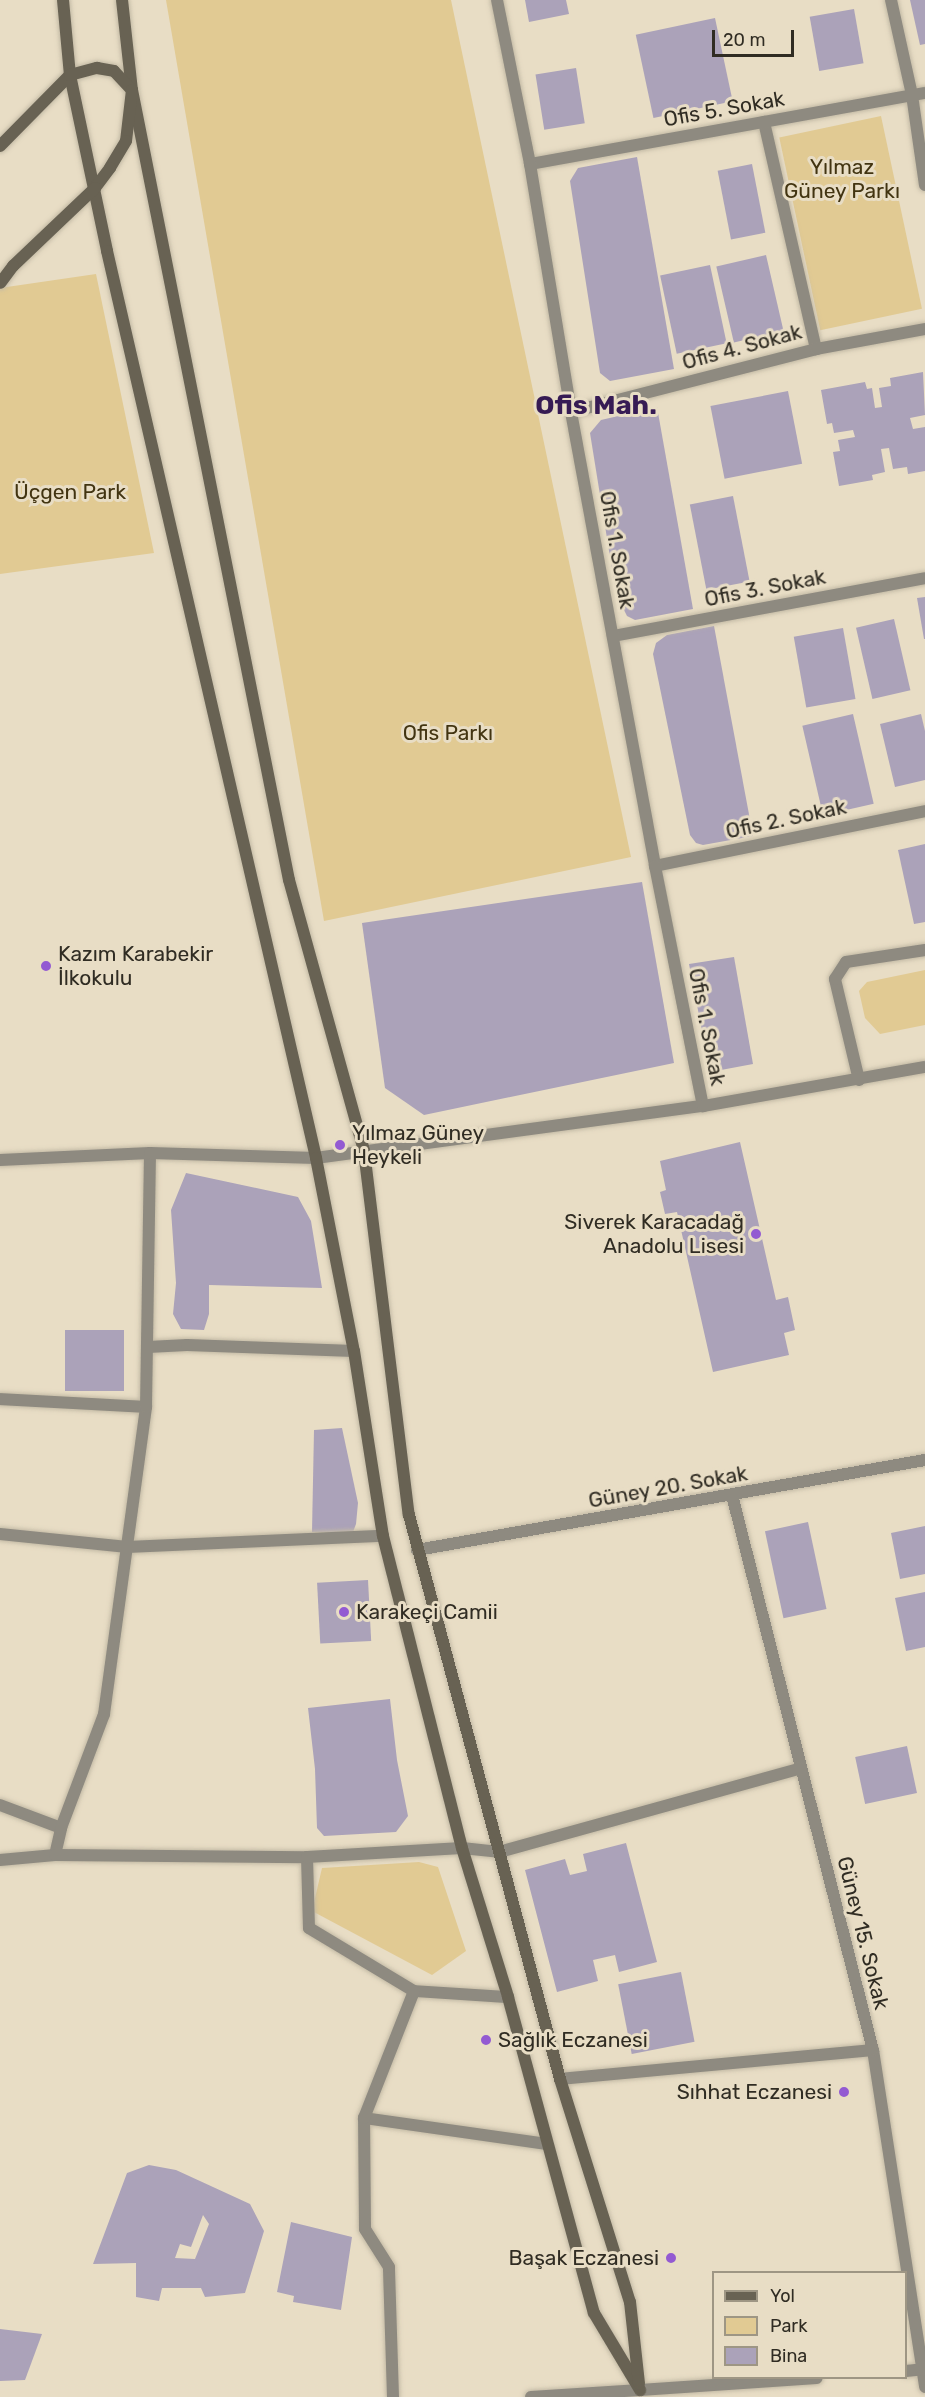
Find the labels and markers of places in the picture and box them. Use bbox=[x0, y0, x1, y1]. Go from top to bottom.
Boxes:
place label: Kazım Karabekir İlkokulu bbox=[58, 941, 213, 991]
marker: Kazım Karabekir İlkokulu bbox=[39, 959, 53, 973]
place label: Yılmaz Güney Heykeli bbox=[352, 1120, 484, 1170]
marker: Yılmaz Güney Heykeli bbox=[333, 1138, 347, 1152]
place label: Siverek Karacadağ Anadolu Lisesi bbox=[564, 1209, 744, 1259]
marker: Siverek Karacadağ Anadolu Lisesi bbox=[749, 1227, 763, 1241]
place label: Karakeçi Camii bbox=[356, 1599, 498, 1625]
marker: Karakeçi Camii bbox=[337, 1605, 351, 1619]
place label: Sağlık Eczanesi bbox=[498, 2027, 648, 2053]
marker: Sağlık Eczanesi bbox=[479, 2033, 493, 2047]
place label: Sıhhat Eczanesi bbox=[677, 2079, 832, 2105]
marker: Sıhhat Eczanesi bbox=[837, 2085, 851, 2099]
place label: Başak Eczanesi bbox=[508, 2245, 659, 2271]
marker: Başak Eczanesi bbox=[664, 2251, 678, 2265]

